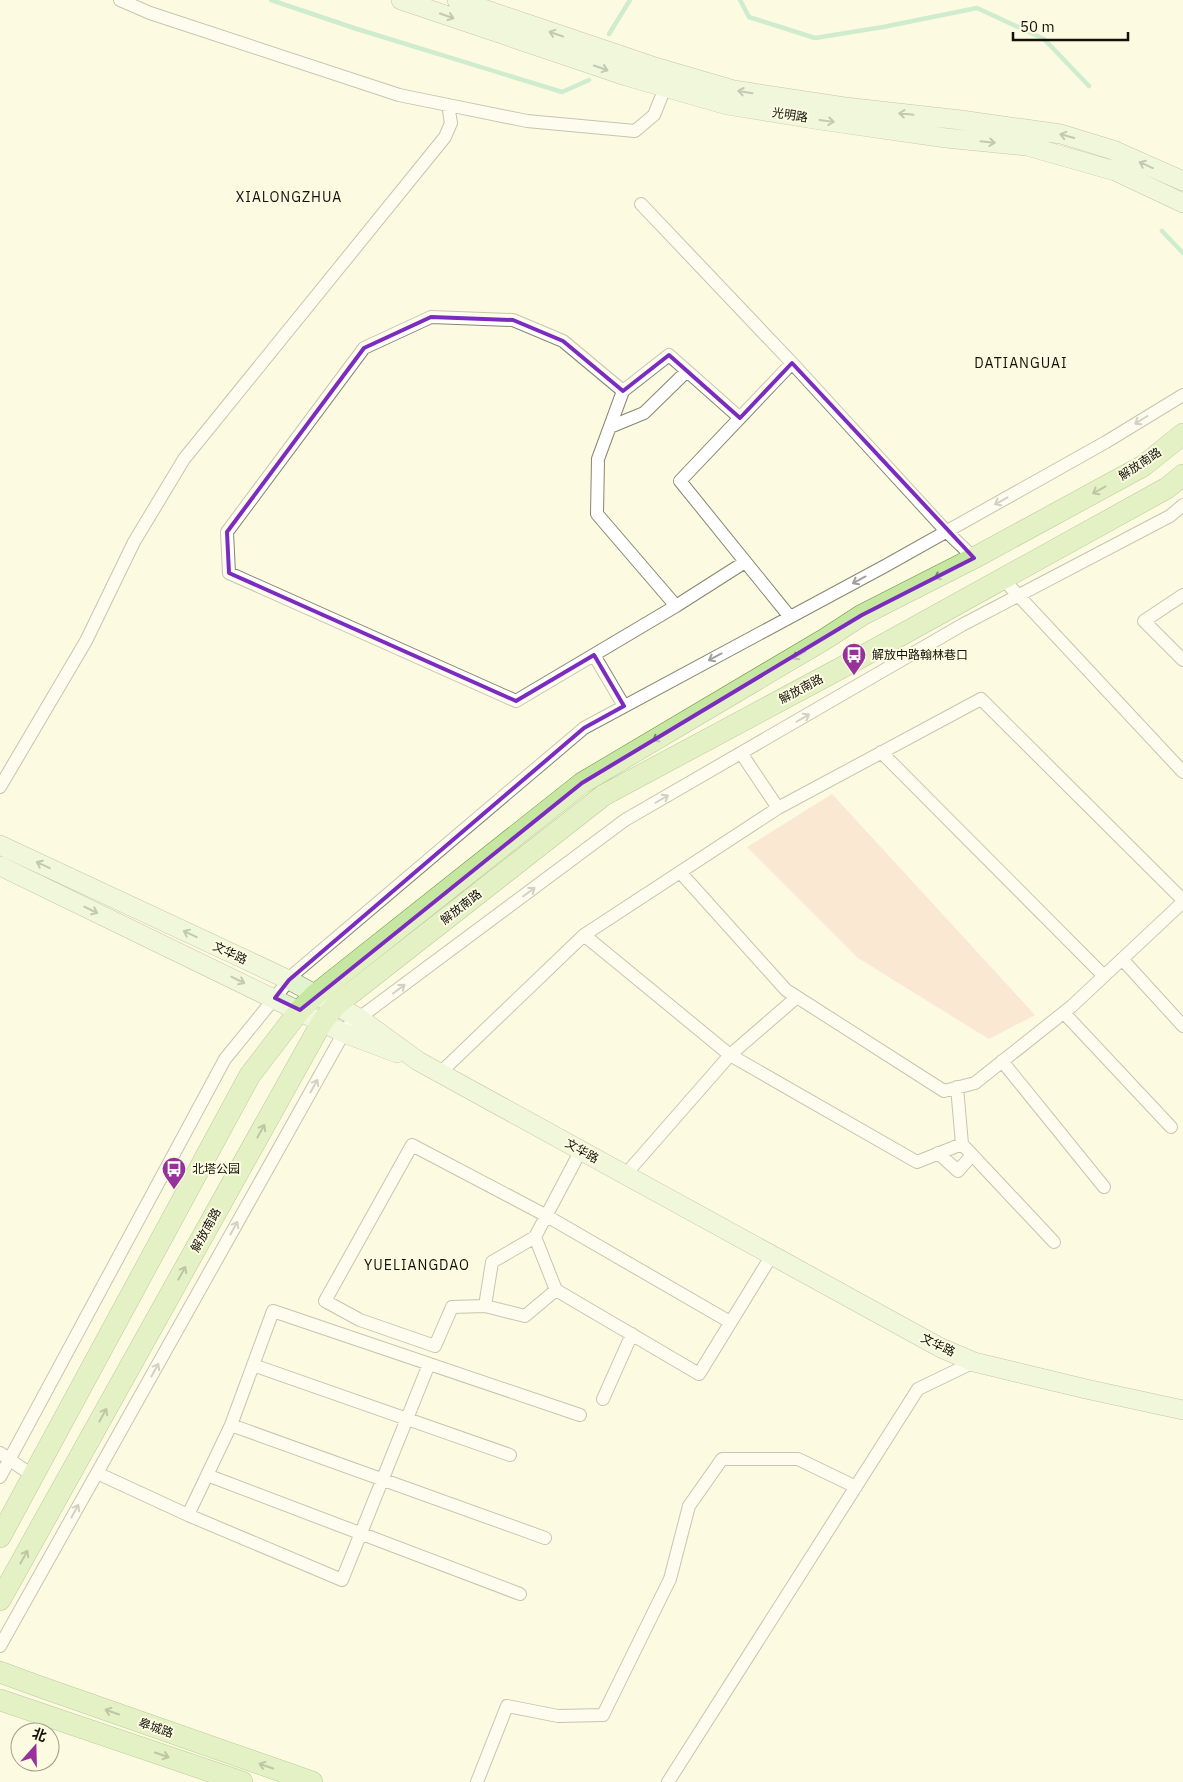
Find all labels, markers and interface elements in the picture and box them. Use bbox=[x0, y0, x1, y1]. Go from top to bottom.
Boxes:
scale bar bbox=[1013, 10, 1128, 42]
one-way arrow bbox=[439, 11, 455, 21]
text: 50 m bbox=[1020, 17, 1055, 36]
one-way arrow bbox=[549, 29, 565, 38]
one-way arrow bbox=[593, 64, 608, 73]
one-way arrow bbox=[737, 86, 753, 96]
street label: 光明路 bbox=[771, 104, 809, 125]
one-way arrow bbox=[898, 109, 914, 119]
one-way arrow bbox=[818, 117, 834, 127]
one-way arrow bbox=[1059, 131, 1075, 141]
one-way arrow bbox=[980, 137, 996, 147]
one-way arrow bbox=[1139, 159, 1154, 169]
district label: XIALONGZHUA bbox=[236, 188, 342, 206]
district label: DATIANGUAI bbox=[974, 354, 1068, 372]
one-way arrow bbox=[1135, 415, 1149, 425]
street label: 解放南路 bbox=[1116, 444, 1164, 483]
one-way arrow bbox=[1092, 485, 1107, 495]
one-way arrow bbox=[993, 496, 1008, 506]
one-way arrow bbox=[933, 570, 948, 580]
one-way arrow bbox=[851, 575, 866, 585]
bus stop icon: 解放中路翰林巷口 bbox=[841, 642, 867, 676]
place label: 解放中路翰林巷口 bbox=[872, 647, 968, 662]
one-way arrow bbox=[793, 650, 807, 660]
one-way arrow bbox=[708, 652, 723, 662]
street label: 解放南路 bbox=[776, 671, 825, 706]
one-way arrow bbox=[795, 712, 809, 722]
one-way arrow bbox=[653, 733, 667, 743]
one-way arrow bbox=[655, 794, 670, 804]
one-way arrow bbox=[36, 860, 51, 870]
street label: 解放南路 bbox=[437, 886, 484, 927]
one-way arrow bbox=[522, 887, 536, 897]
one-way arrow bbox=[83, 906, 98, 915]
one-way arrow bbox=[183, 929, 198, 938]
street label: 文华路 bbox=[211, 938, 250, 967]
one-way arrow bbox=[230, 976, 245, 986]
one-way arrow bbox=[392, 983, 405, 994]
one-way arrow bbox=[309, 1080, 319, 1094]
one-way arrow bbox=[256, 1124, 266, 1139]
street label: 文华路 bbox=[563, 1135, 602, 1166]
bus stop icon: 北塔公园 bbox=[161, 1156, 187, 1190]
place label: 北塔公园 bbox=[192, 1161, 240, 1176]
street label: 解放南路 bbox=[187, 1205, 224, 1254]
one-way arrow bbox=[230, 1221, 239, 1236]
district label: YUELIANGDAO bbox=[364, 1256, 470, 1274]
one-way arrow bbox=[177, 1266, 187, 1281]
street label: 文华路 bbox=[919, 1330, 958, 1359]
one-way arrow bbox=[150, 1363, 160, 1377]
one-way arrow bbox=[98, 1408, 108, 1423]
one-way arrow bbox=[70, 1504, 80, 1519]
one-way arrow bbox=[19, 1550, 29, 1565]
one-way arrow bbox=[105, 1707, 121, 1717]
street label: 皋城路 bbox=[137, 1715, 176, 1740]
north arrow bbox=[10, 1722, 60, 1772]
text: 北 bbox=[30, 1724, 49, 1746]
one-way arrow bbox=[154, 1751, 170, 1760]
one-way arrow bbox=[258, 1761, 274, 1770]

